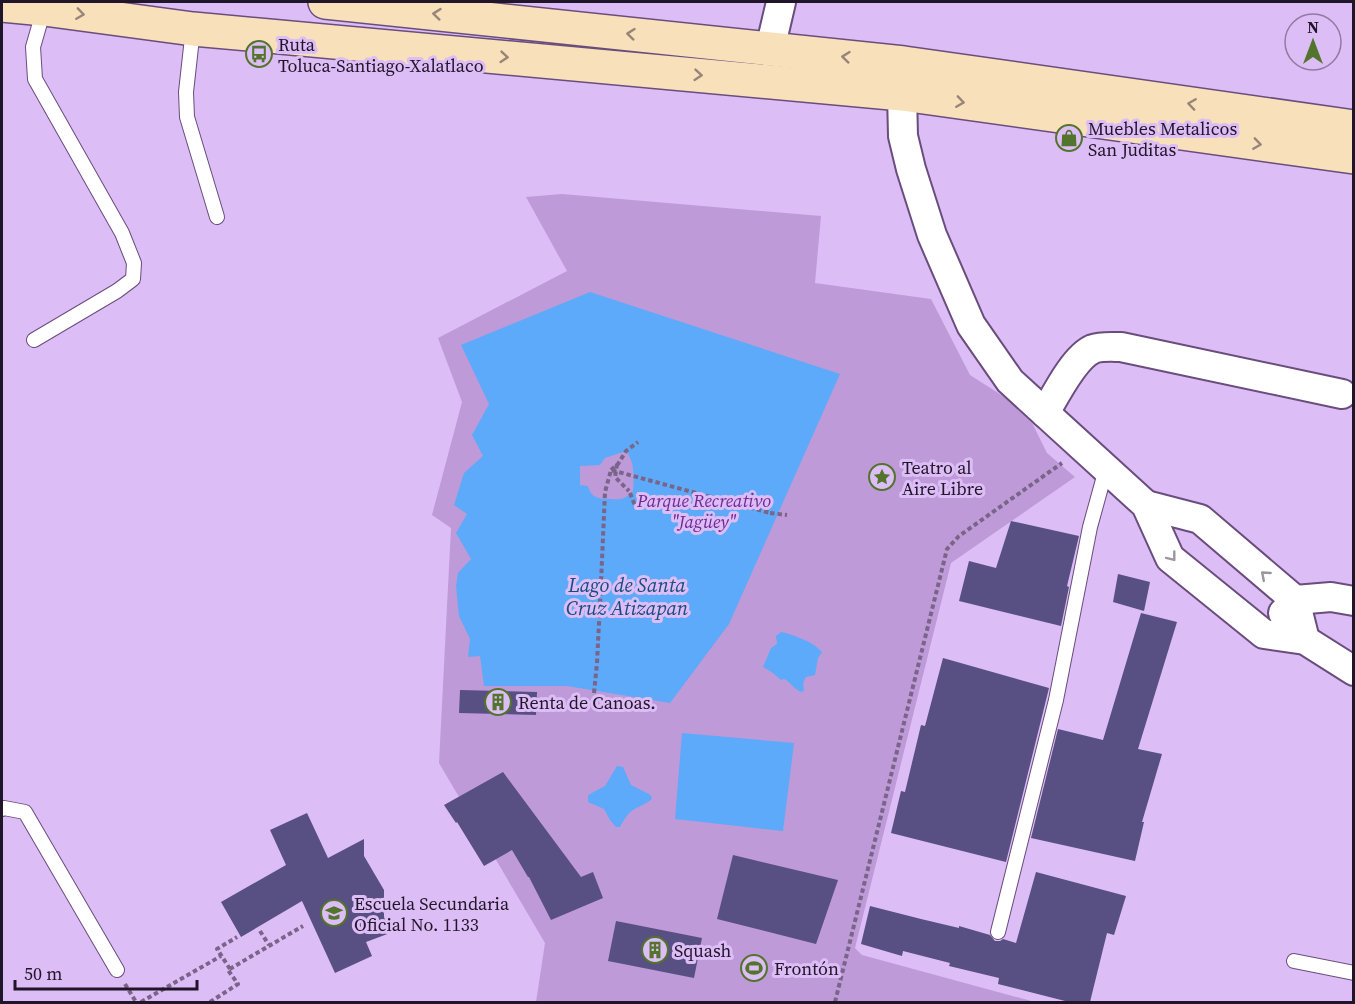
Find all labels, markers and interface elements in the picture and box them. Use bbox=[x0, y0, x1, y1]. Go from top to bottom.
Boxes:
one-way arrow bbox=[76, 8, 85, 20]
one-way arrow bbox=[433, 8, 442, 20]
north arrow bbox=[1283, 12, 1343, 72]
text: N bbox=[1307, 16, 1319, 38]
one-way arrow bbox=[627, 28, 636, 41]
place label: Ruta Toluca-Santiago-Xalatlaco bbox=[278, 32, 484, 78]
bus stop icon: Ruta Toluca-Santiago-Xalatlaco bbox=[244, 39, 274, 69]
one-way arrow bbox=[500, 50, 509, 63]
one-way arrow bbox=[841, 51, 851, 64]
one-way arrow bbox=[694, 68, 703, 81]
one-way arrow bbox=[955, 95, 964, 107]
one-way arrow bbox=[1187, 98, 1196, 110]
place label: Muebles Metalicos San Juditas bbox=[1088, 116, 1237, 162]
shop icon: Muebles Metalicos San Juditas bbox=[1054, 123, 1084, 153]
one-way arrow bbox=[1252, 137, 1261, 149]
place label: Teatro al Aire Libre bbox=[902, 455, 983, 501]
place icon: Teatro al Aire Libre bbox=[867, 462, 897, 492]
park label: Parque Recreativo "Jagüey" bbox=[636, 488, 771, 534]
one-way arrow bbox=[1165, 550, 1176, 561]
water label: Lago de Santa Cruz Atizapan bbox=[566, 571, 689, 622]
one-way arrow bbox=[1262, 571, 1272, 582]
building icon: Renta de Canoas. bbox=[483, 687, 513, 717]
place label: Renta de Canoas. bbox=[518, 690, 656, 715]
place label: Escuela Secundaria Oficial No. 1133 bbox=[354, 891, 510, 937]
school or university icon: Escuela Secundaria Oficial No. 1133 bbox=[319, 898, 349, 928]
building icon: Squash bbox=[640, 935, 670, 965]
place label: Squash bbox=[674, 938, 732, 963]
scale bar bbox=[15, 953, 196, 991]
sports icon: Frontón bbox=[739, 953, 769, 983]
place label: Frontón bbox=[774, 956, 839, 981]
text: 50 m bbox=[24, 961, 62, 986]

